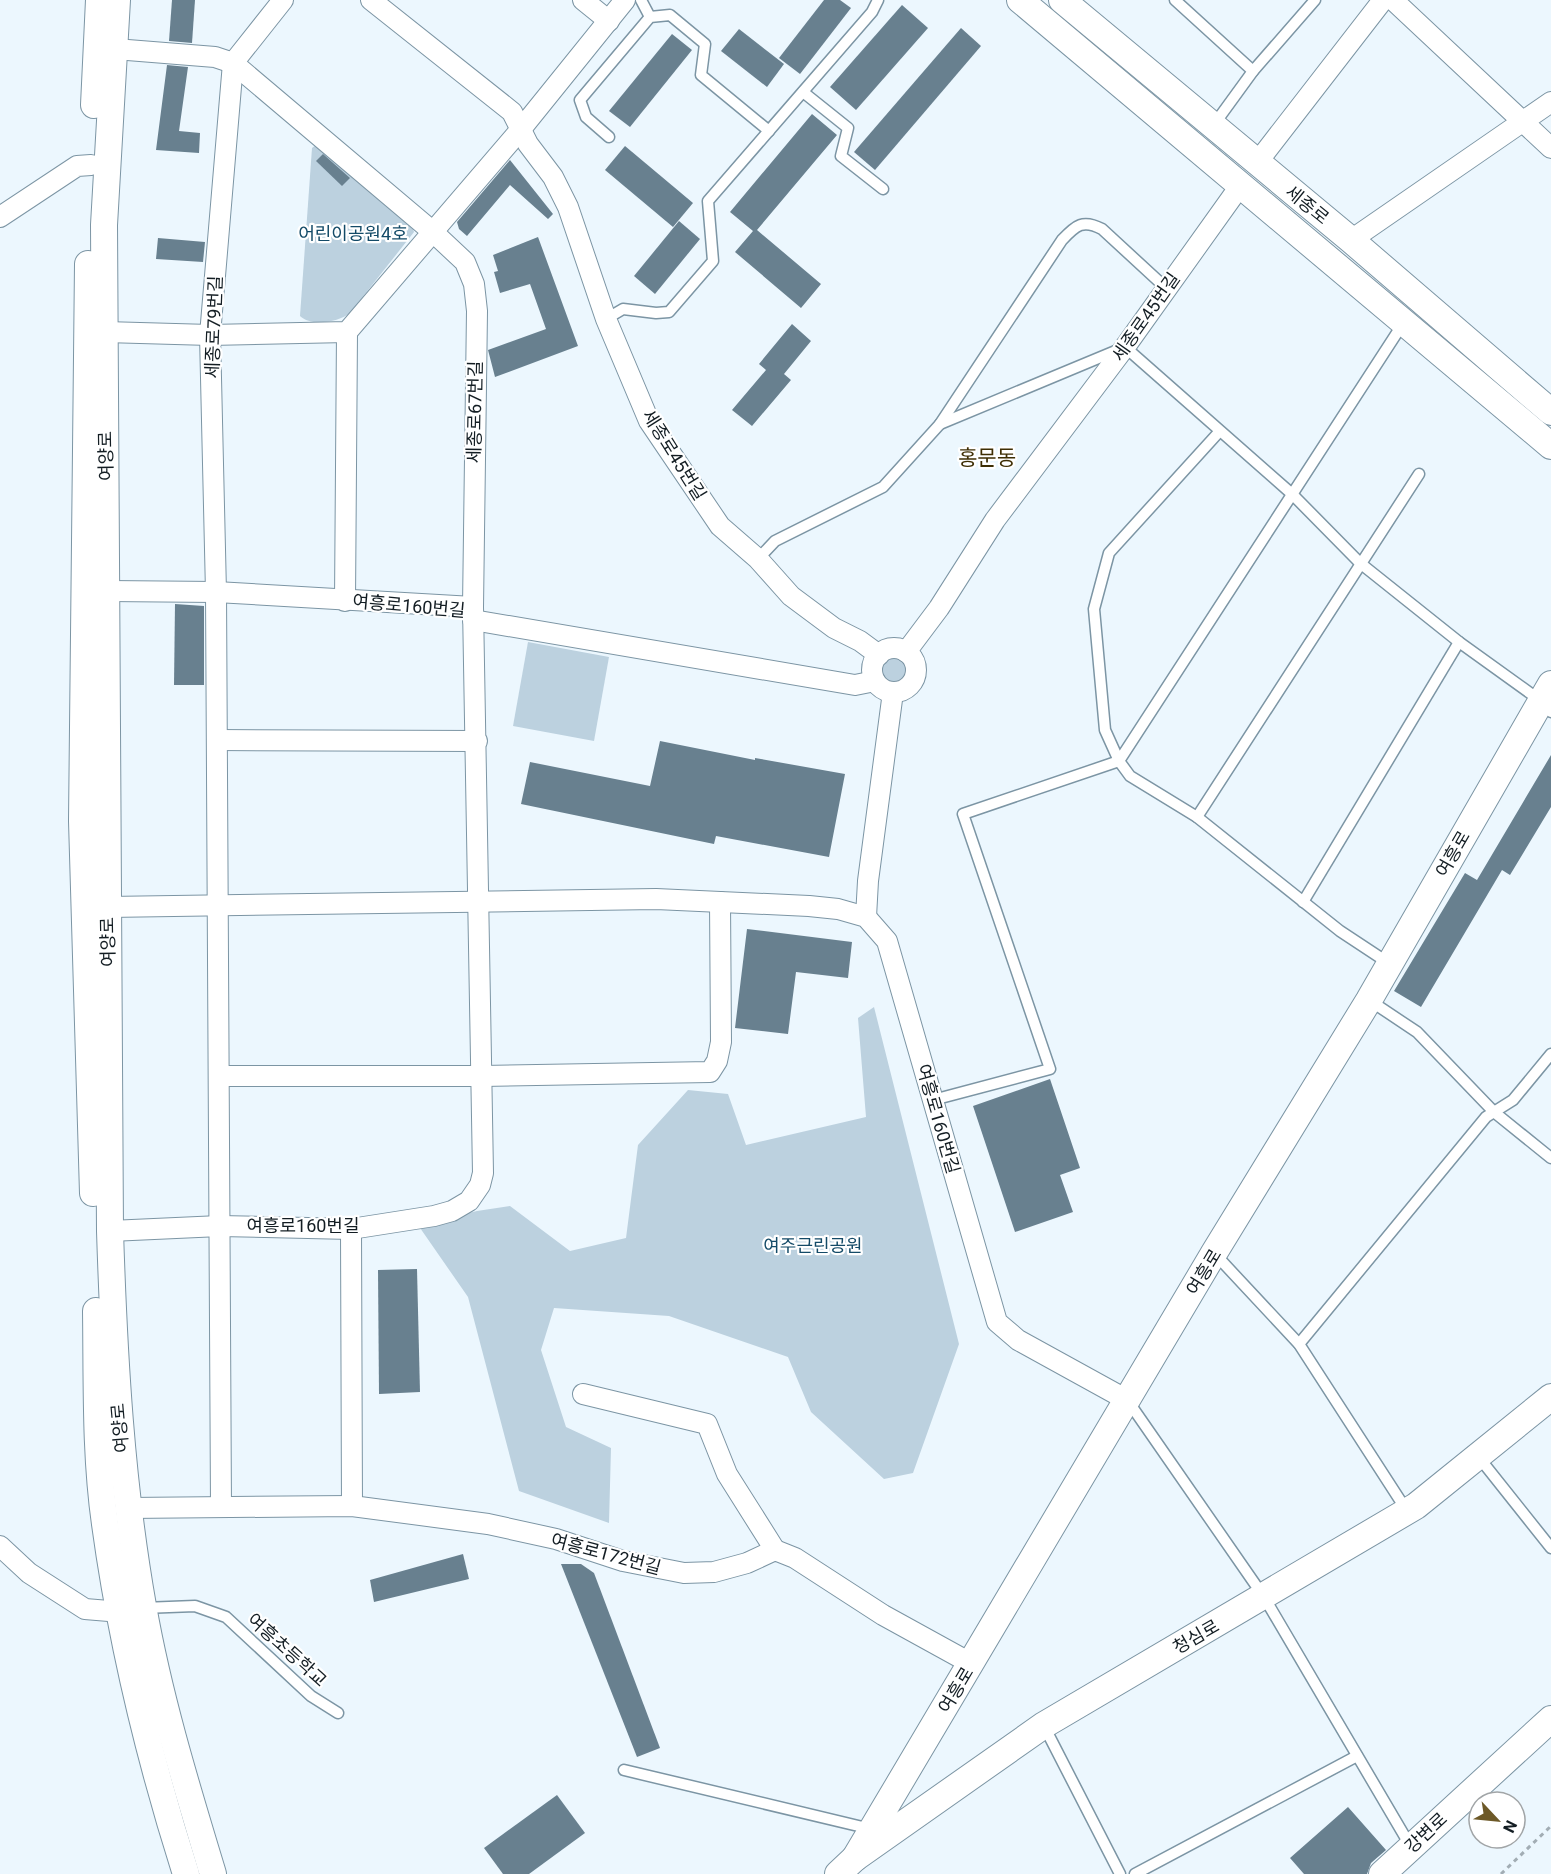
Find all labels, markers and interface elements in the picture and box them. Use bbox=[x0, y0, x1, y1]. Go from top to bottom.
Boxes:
street label: 세종로 bbox=[1281, 181, 1333, 228]
park label: 어린이공원4호 bbox=[298, 223, 408, 244]
street label: 세종로45번길 bbox=[1107, 268, 1184, 365]
street label: 세종로79번길 bbox=[201, 275, 226, 379]
street label: 세종로67번길 bbox=[463, 360, 486, 464]
street label: 세종로45번길 bbox=[638, 405, 711, 504]
street label: 여양로 bbox=[95, 431, 116, 481]
district label: 홍문동 bbox=[958, 446, 1016, 470]
street label: 여흥로160번길 bbox=[352, 590, 466, 621]
street label: 여흥로 bbox=[1431, 827, 1474, 881]
street label: 여양로 bbox=[97, 917, 118, 967]
street label: 여흥로160번길 bbox=[913, 1062, 964, 1176]
street label: 여흥로160번길 bbox=[246, 1215, 360, 1236]
park label: 여주근린공원 bbox=[763, 1235, 863, 1256]
street label: 여흥로 bbox=[1182, 1245, 1225, 1298]
street label: 여양로 bbox=[107, 1402, 132, 1454]
street label: 여흥로172번길 bbox=[549, 1529, 663, 1578]
street label: 여흥초등학교 bbox=[243, 1609, 331, 1691]
street label: 청심로 bbox=[1169, 1615, 1223, 1658]
street label: 여흥로 bbox=[934, 1663, 977, 1716]
north arrow bbox=[1467, 1790, 1527, 1850]
street label: 강변로 bbox=[1400, 1808, 1451, 1857]
text: N bbox=[1499, 1817, 1521, 1836]

